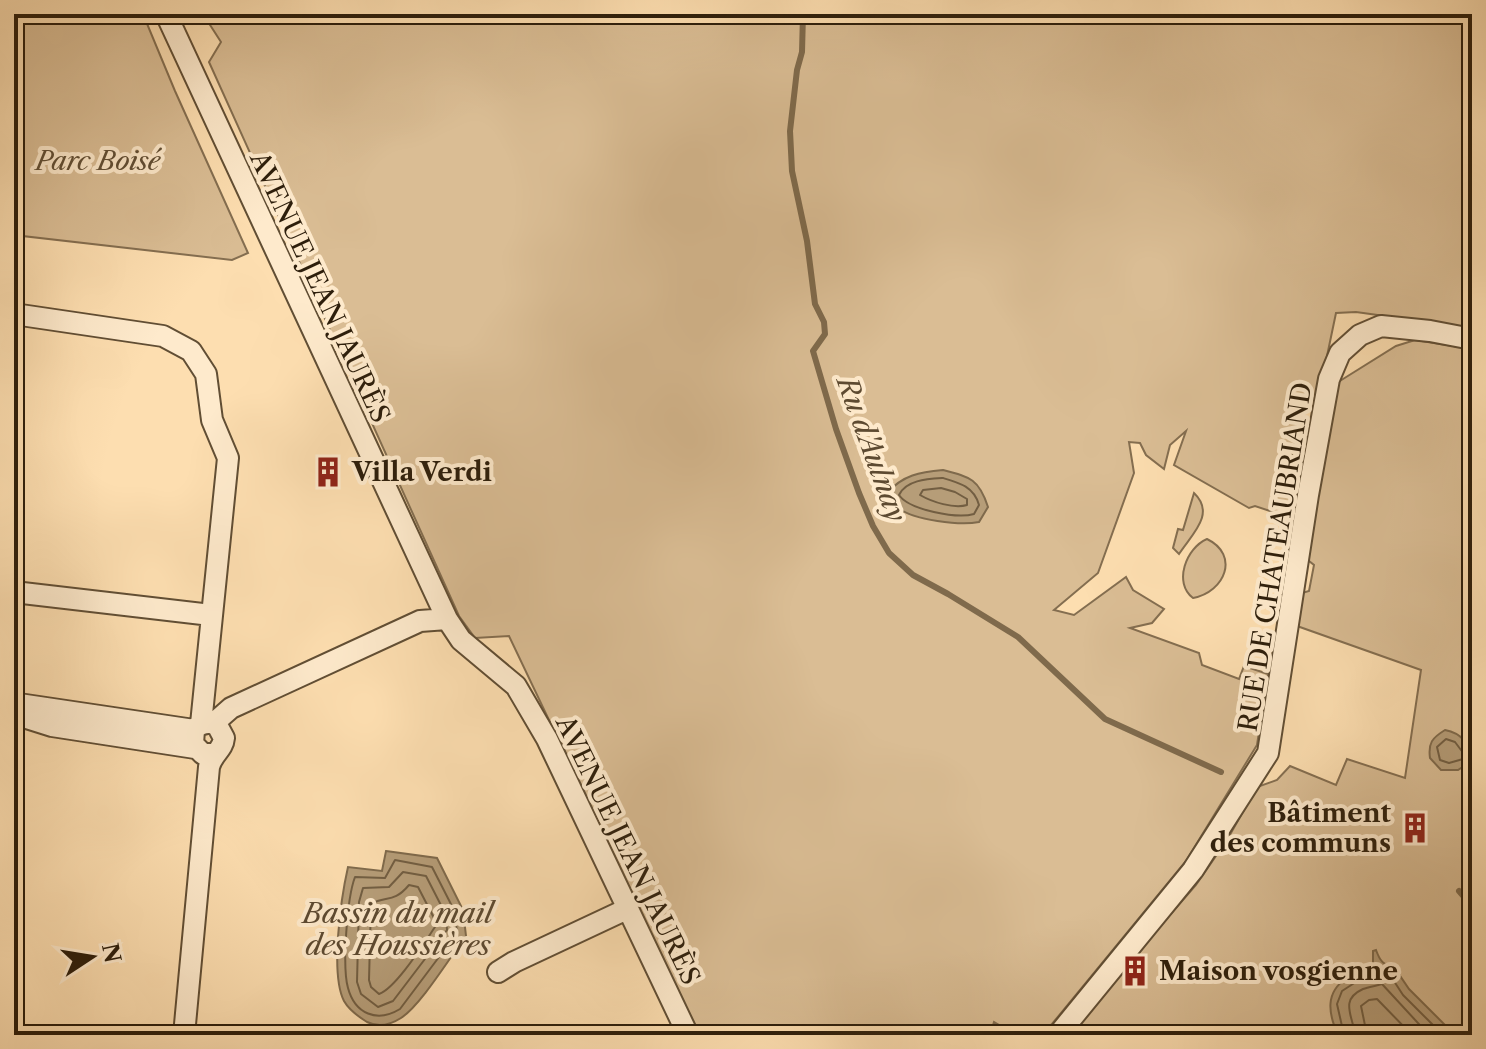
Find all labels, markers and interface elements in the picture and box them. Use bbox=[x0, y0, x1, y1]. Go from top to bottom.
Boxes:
park label: Parc Boisé bbox=[34, 145, 163, 177]
street label: AVENUE JEAN JAURÈS bbox=[243, 145, 397, 428]
water label: Ru d'Aulnay bbox=[829, 370, 914, 526]
street label: RUE DE CHATEAUBRIAND bbox=[1232, 380, 1318, 734]
building icon: Villa Verdi bbox=[311, 455, 345, 489]
place label: Villa Verdi bbox=[351, 456, 492, 488]
street label: AVENUE JEAN JAURÈS bbox=[548, 709, 707, 990]
place label: Bâtiment des communs bbox=[1210, 797, 1392, 859]
building icon: Bâtiment des communs bbox=[1398, 811, 1432, 845]
water label: Bassin du mail des Houssières bbox=[300, 896, 497, 962]
north arrow bbox=[52, 917, 132, 997]
text: N bbox=[96, 941, 126, 965]
building icon: Maison vosgienne bbox=[1118, 954, 1152, 988]
place label: Maison vosgienne bbox=[1159, 955, 1398, 987]

